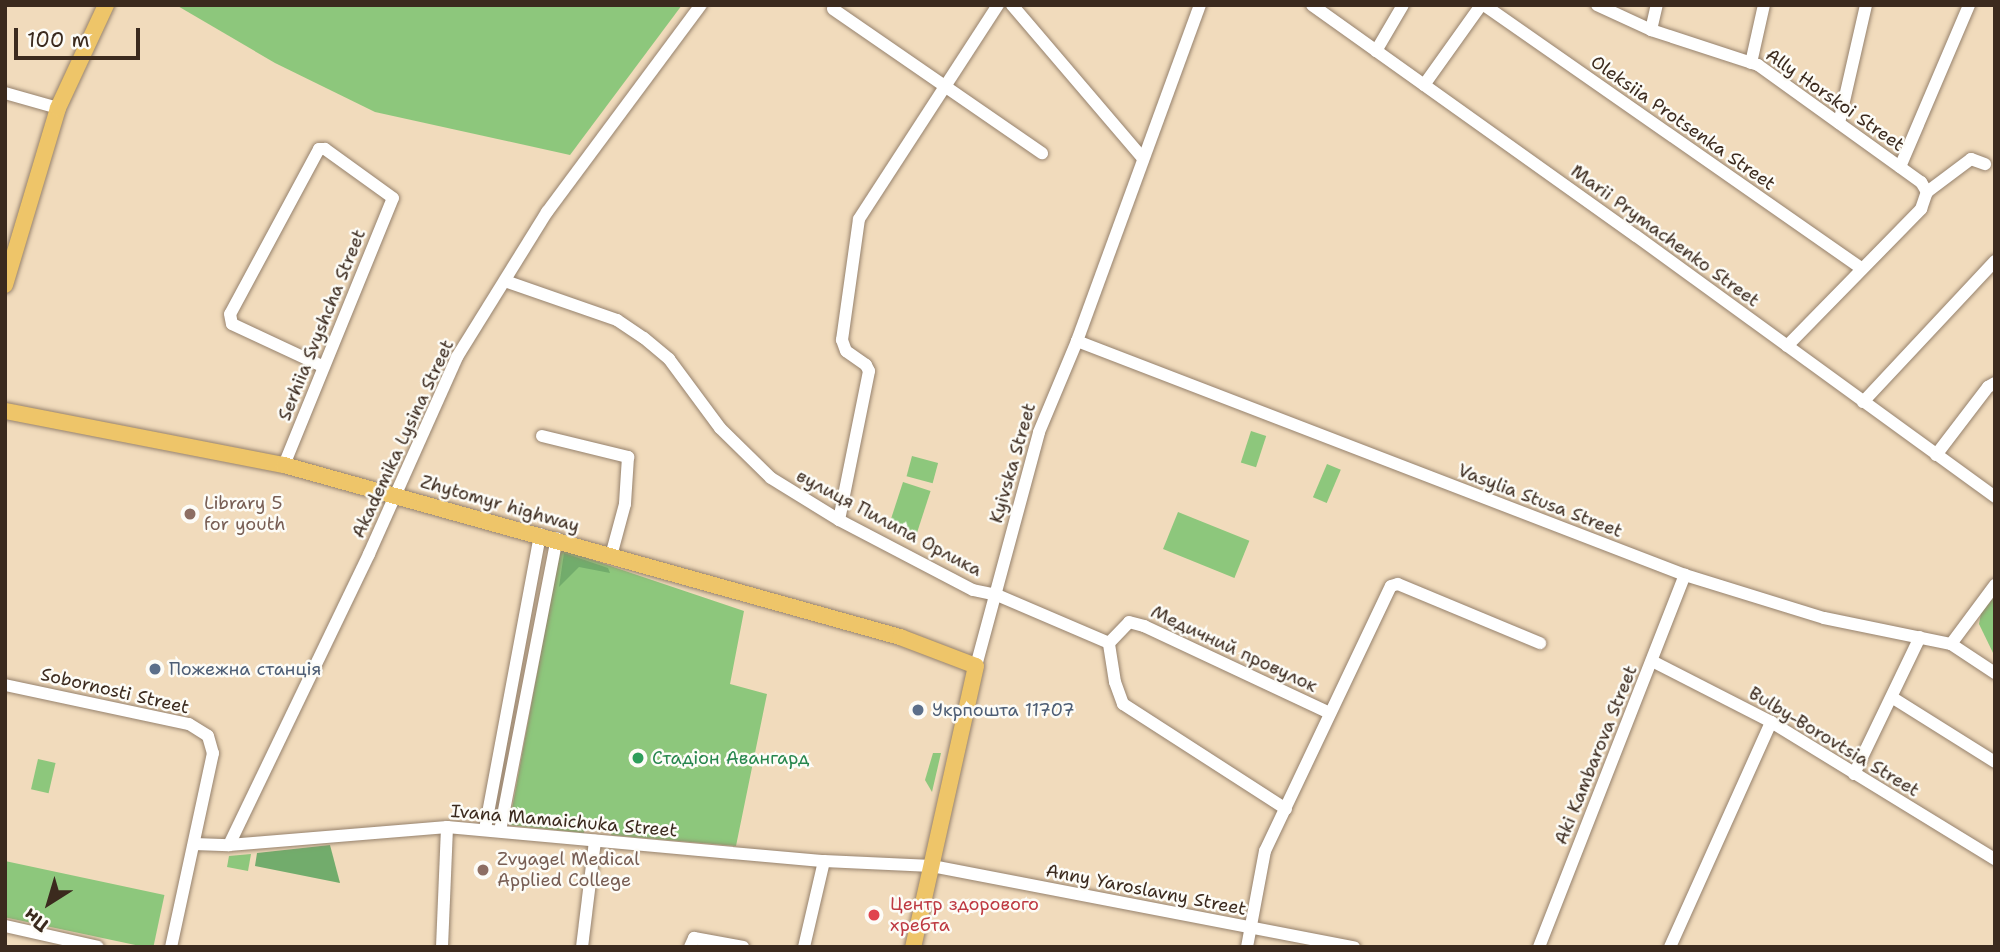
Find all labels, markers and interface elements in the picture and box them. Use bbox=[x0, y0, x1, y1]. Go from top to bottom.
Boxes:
scale bar bbox=[18, 14, 144, 58]
text: 100 m bbox=[27, 26, 90, 54]
street label: Ally Horskoi Street bbox=[1762, 44, 1908, 156]
street label: Oleksiia Protsenka Street bbox=[1587, 51, 1779, 195]
street label: Marii Prymachenko Street bbox=[1567, 160, 1763, 312]
street label: Serhiia Svyshcha Street bbox=[274, 226, 370, 424]
street label: Akademika Lysina Street bbox=[348, 336, 458, 542]
street label: Kyivska Street bbox=[986, 400, 1040, 526]
street label: Vasylia Stusa Street bbox=[1455, 460, 1625, 542]
street label: вулиця Пилипа Орлика bbox=[793, 465, 985, 581]
street label: Zhytomyr highway bbox=[418, 471, 582, 537]
place label: Library 5 for youth bbox=[204, 493, 285, 536]
marker: Library 5 for youth bbox=[182, 506, 198, 522]
street label: Медичний провулок bbox=[1147, 601, 1321, 697]
place label: Пожежна станція bbox=[169, 658, 321, 680]
marker: Пожежна станція bbox=[147, 661, 163, 677]
street label: Aki Kambarova Street bbox=[1550, 662, 1642, 848]
street label: Sobornosti Street bbox=[39, 663, 191, 719]
street label: Bulby-Borovtsia Street bbox=[1745, 682, 1923, 802]
place label: Укрпошта 11707 bbox=[932, 699, 1075, 721]
marker: Укрпошта 11707 bbox=[910, 702, 926, 718]
place label: Стадіон Авангард bbox=[652, 747, 810, 769]
marker: Стадіон Авангард bbox=[630, 750, 646, 766]
street label: Ivana Mamaichuka Street bbox=[450, 800, 678, 842]
place label: Zvyagel Medical Applied College bbox=[497, 849, 640, 892]
street label: Anny Yaroslavny Street bbox=[1044, 860, 1248, 920]
marker: Zvyagel Medical Applied College bbox=[475, 862, 491, 878]
north arrow bbox=[14, 868, 84, 938]
place label: Центр здорового хребта bbox=[890, 894, 1039, 936]
text: Пн bbox=[19, 903, 54, 938]
marker: Центр здорового хребта bbox=[864, 905, 884, 925]

